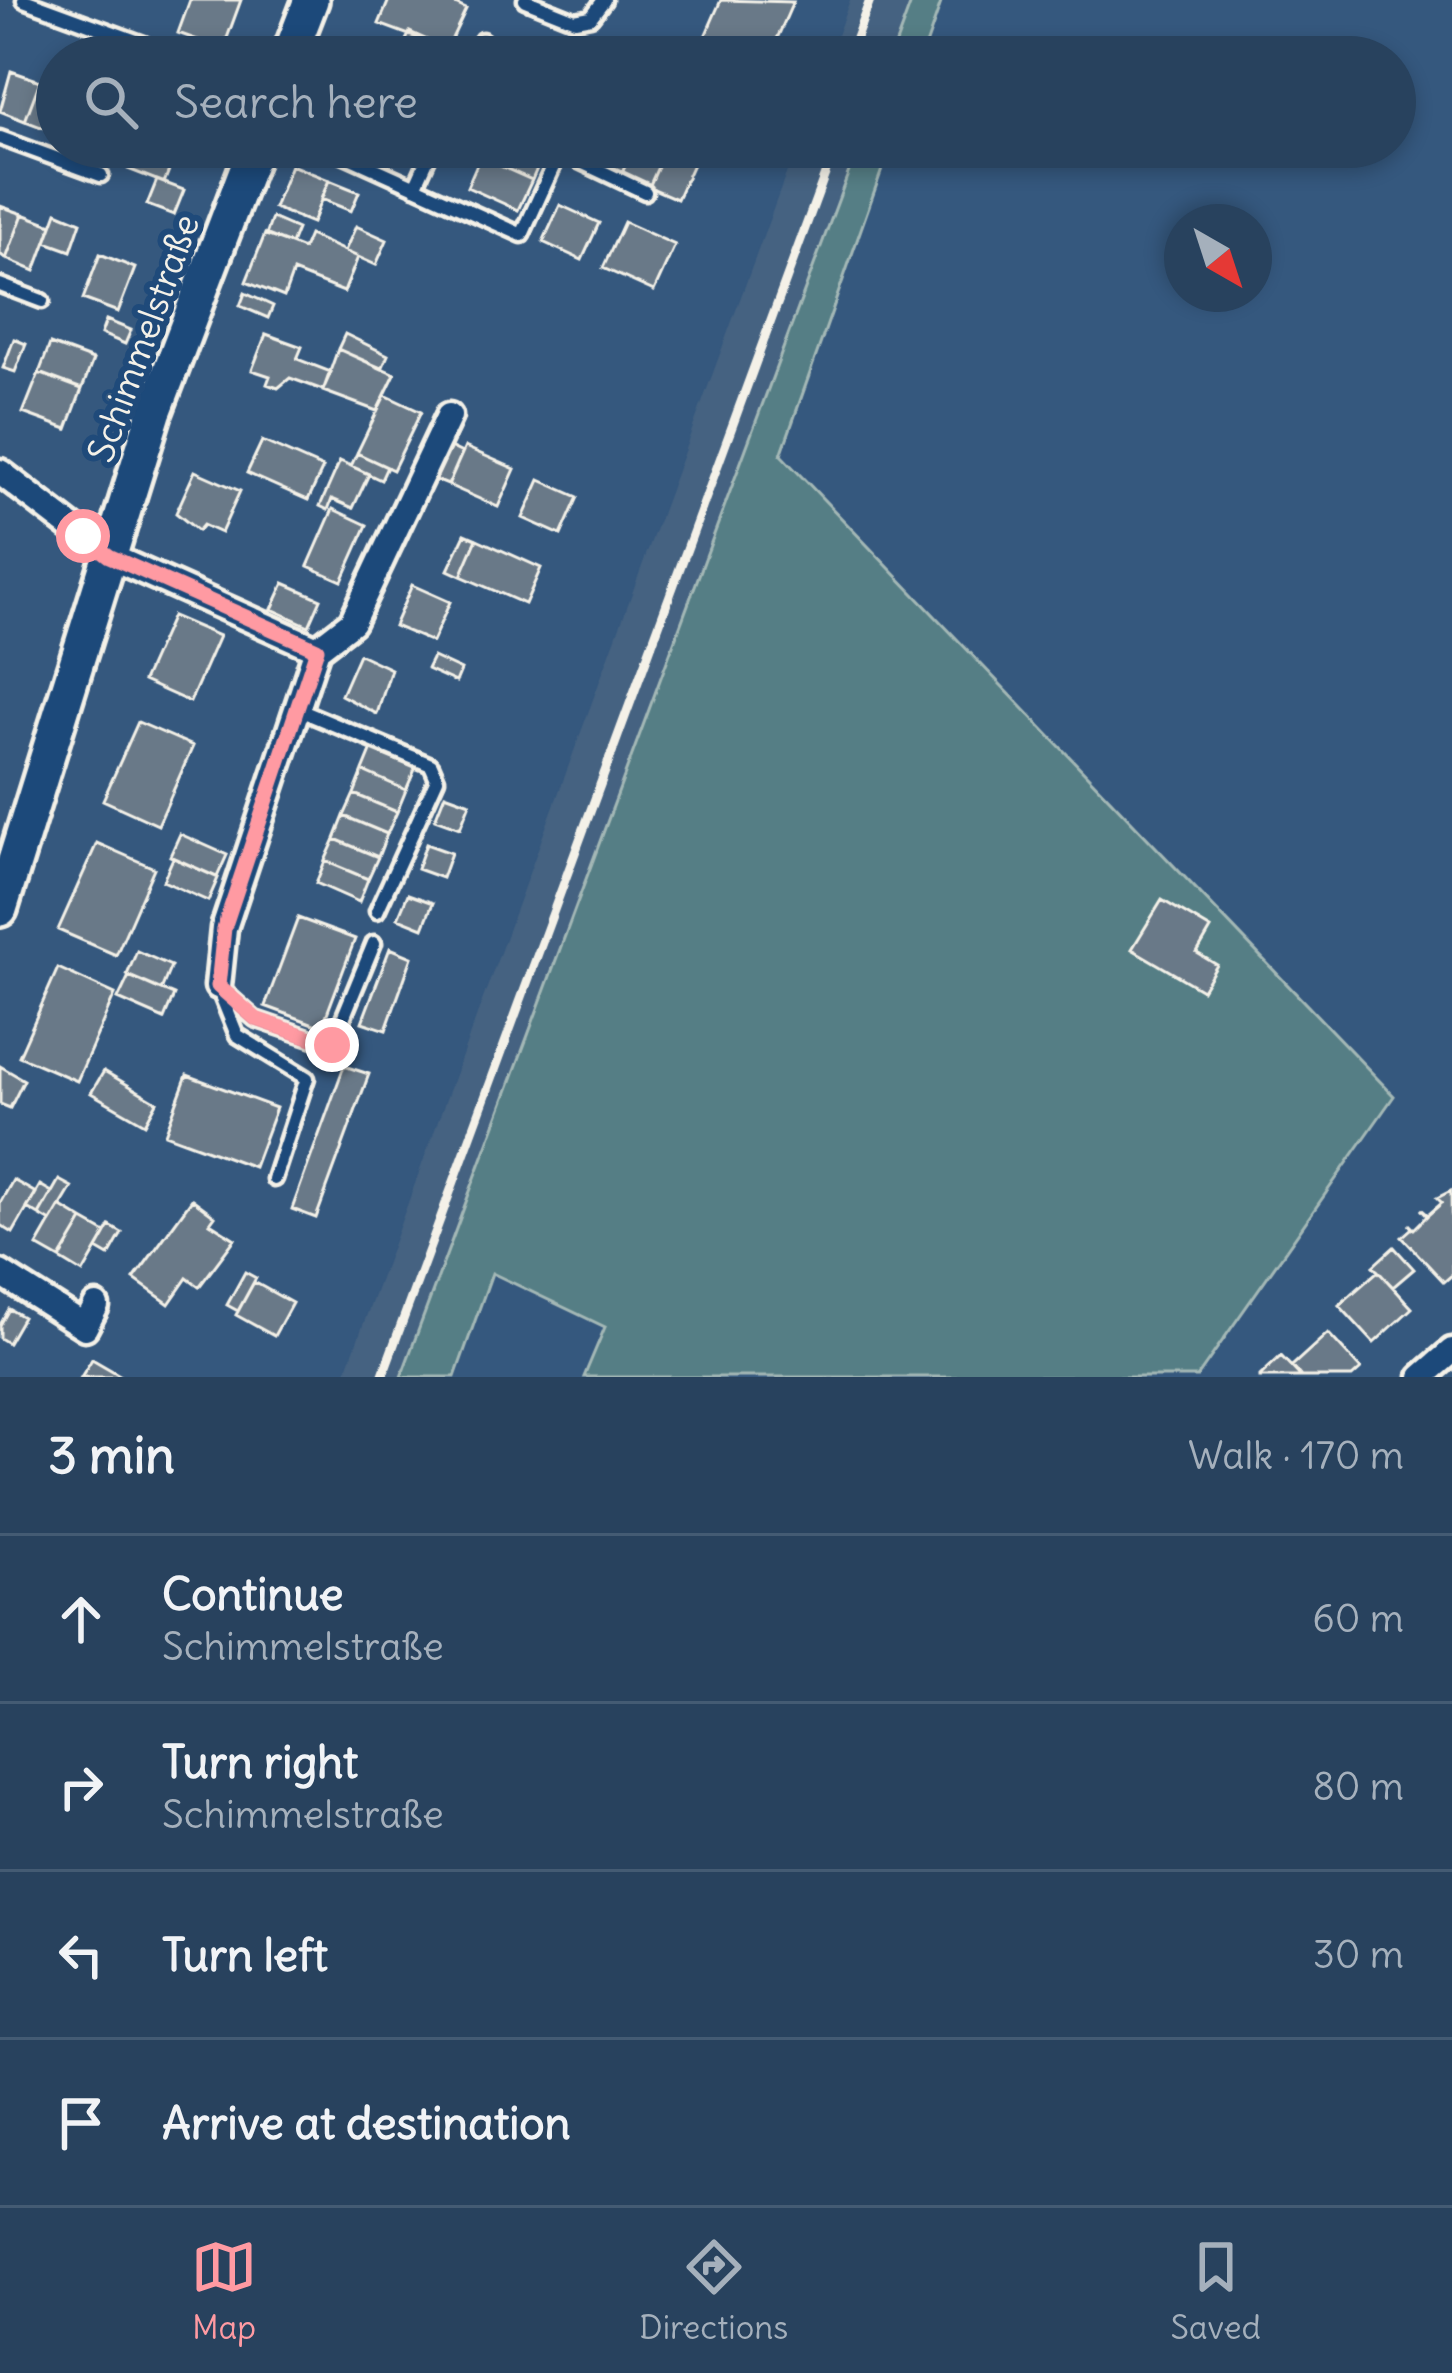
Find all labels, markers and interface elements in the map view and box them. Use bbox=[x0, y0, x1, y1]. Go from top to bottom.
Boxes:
search box bbox=[36, 36, 1416, 168]
icon: search bbox=[78, 69, 144, 135]
text: Search here bbox=[174, 74, 418, 130]
north arrow bbox=[1164, 204, 1272, 312]
street label: Schimmelstraße bbox=[78, 208, 209, 468]
route start bbox=[56, 509, 110, 563]
route end bbox=[305, 1018, 359, 1072]
text: 3 min bbox=[48, 1423, 175, 1487]
text: Walk · 170 m bbox=[1188, 1431, 1404, 1480]
text: Continue bbox=[162, 1566, 344, 1622]
icon: ahead bbox=[48, 1586, 114, 1652]
text: 60 m bbox=[1312, 1594, 1404, 1643]
text: Schimmelstraße bbox=[162, 1622, 444, 1671]
text: Turn right bbox=[162, 1734, 358, 1790]
icon: right bbox=[48, 1754, 114, 1820]
text: 80 m bbox=[1312, 1762, 1404, 1811]
text: Schimmelstraße bbox=[162, 1790, 444, 1839]
icon: left bbox=[48, 1922, 114, 1988]
text: Turn left bbox=[162, 1927, 328, 1983]
text: 30 m bbox=[1313, 1930, 1404, 1979]
icon: arrive bbox=[48, 2090, 114, 2156]
text: Arrive at destination bbox=[162, 2095, 571, 2151]
tab: Map bbox=[191, 2234, 257, 2348]
tab: Directions bbox=[639, 2234, 788, 2348]
tab: Saved bbox=[1171, 2234, 1261, 2348]

